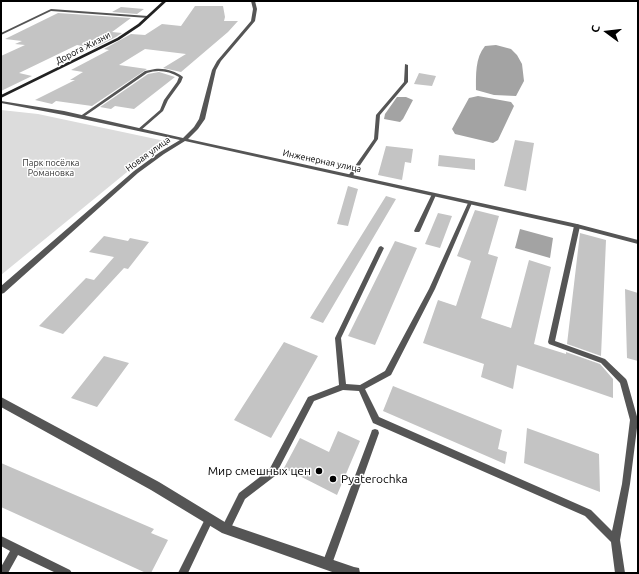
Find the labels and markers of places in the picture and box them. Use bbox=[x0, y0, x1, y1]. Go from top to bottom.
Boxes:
place label: Мир смешных цен bbox=[208, 464, 311, 478]
marker: Мир смешных цен bbox=[314, 466, 324, 476]
place label: Pyaterochka bbox=[341, 472, 408, 486]
marker: Pyaterochka bbox=[328, 474, 338, 484]

